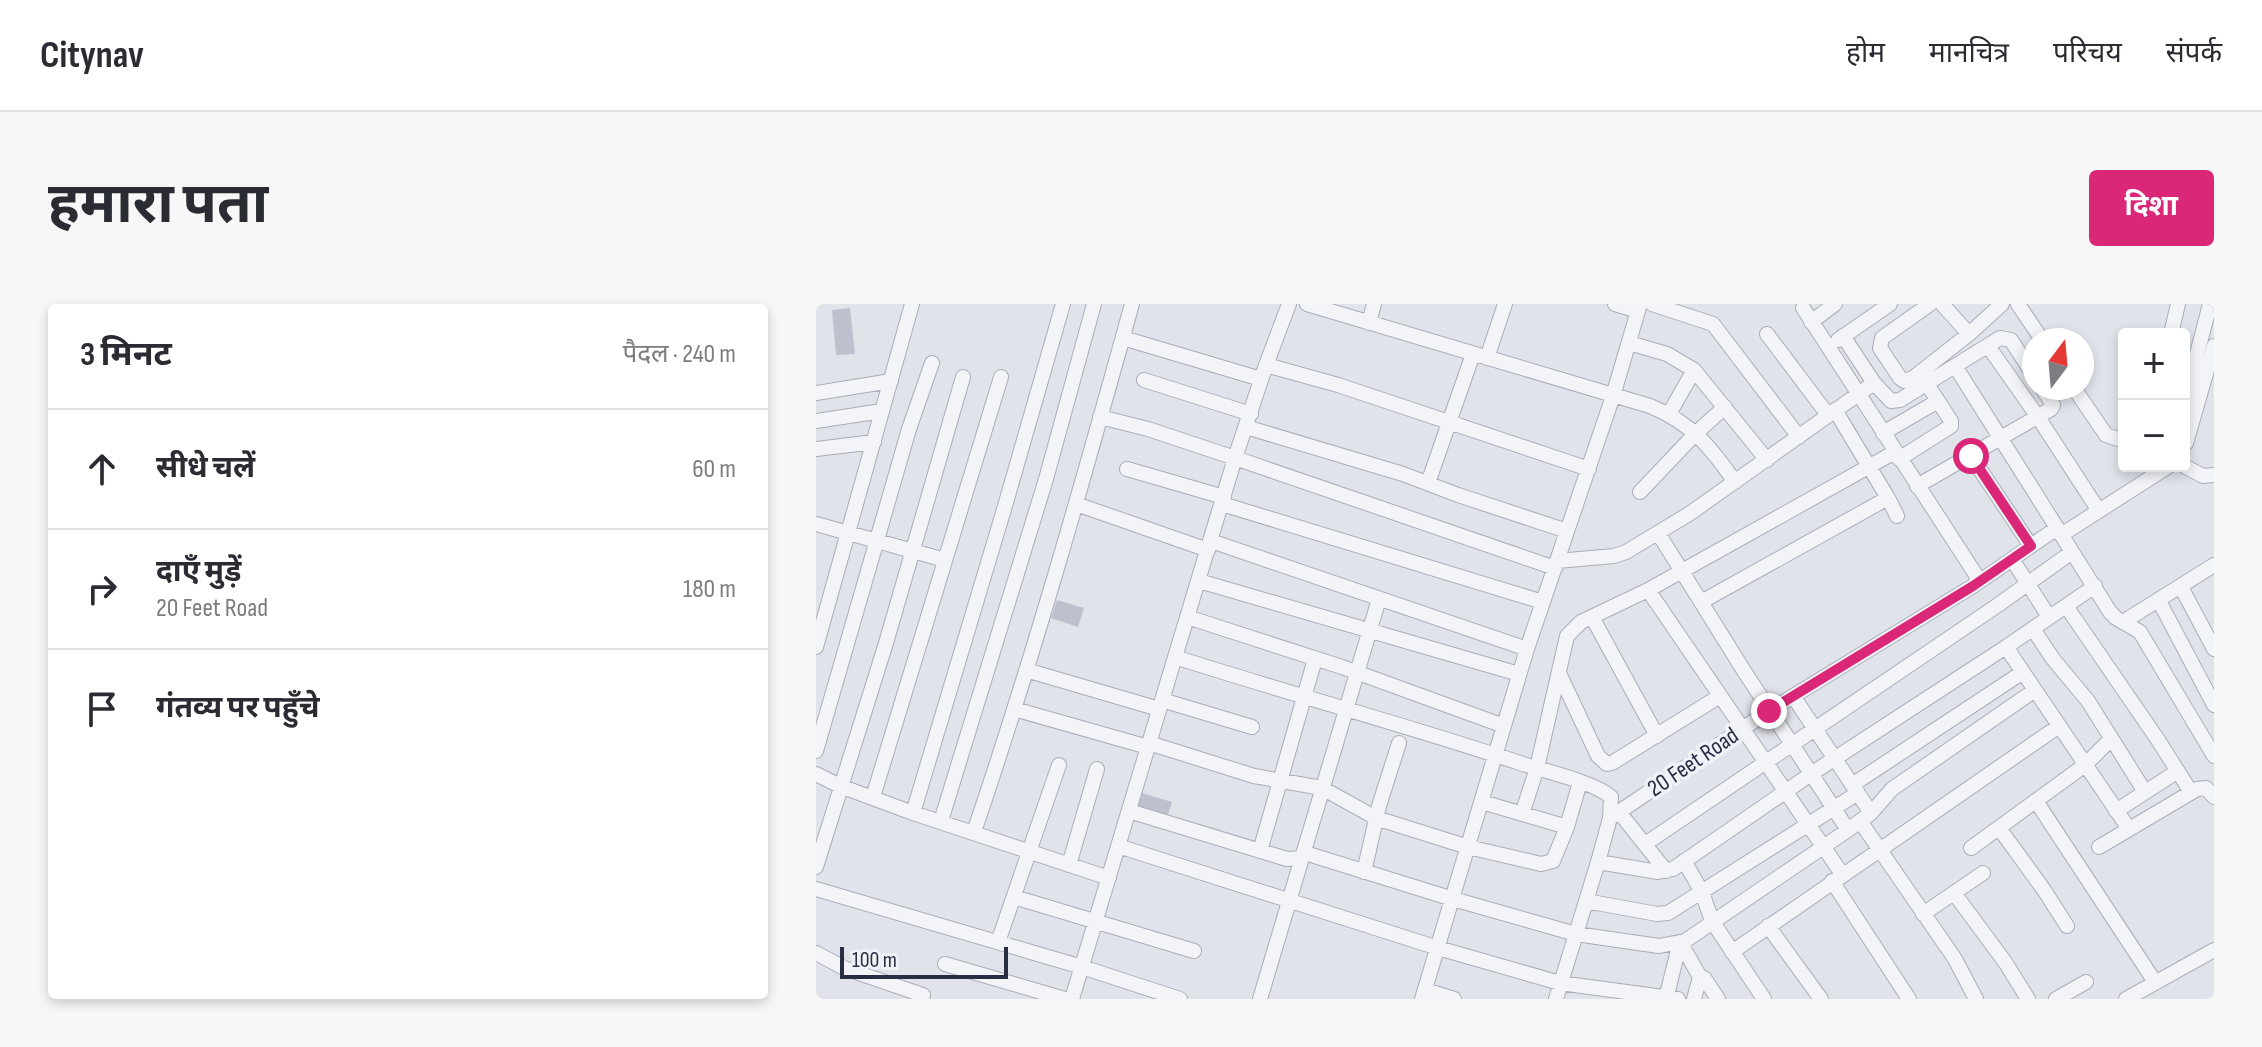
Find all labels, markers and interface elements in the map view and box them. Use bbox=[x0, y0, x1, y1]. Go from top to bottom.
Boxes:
text: Citynav bbox=[40, 33, 144, 78]
text: होम bbox=[1846, 37, 1885, 70]
text: मानचित्र bbox=[1929, 37, 2009, 70]
text: परिचय bbox=[2053, 37, 2122, 70]
text: संपर्क bbox=[2166, 37, 2222, 70]
button: दिशा bbox=[2089, 170, 2214, 246]
text: हमारा पता bbox=[48, 172, 268, 239]
north arrow bbox=[2022, 328, 2094, 400]
map controls bbox=[2118, 328, 2190, 472]
button: + bbox=[2118, 328, 2190, 400]
text: 3 मिनट bbox=[80, 334, 172, 375]
text: पैदल · 240 m bbox=[623, 339, 736, 370]
button: − bbox=[2118, 400, 2190, 472]
route start bbox=[1953, 438, 1989, 474]
icon: ahead bbox=[80, 447, 124, 491]
text: सीधे चलें bbox=[156, 450, 255, 486]
text: 60 m bbox=[692, 454, 736, 485]
text: दाएँ मुड़ें bbox=[156, 554, 241, 590]
icon: right bbox=[80, 567, 124, 611]
text: 180 m bbox=[683, 574, 736, 605]
text: 20 Feet Road bbox=[156, 593, 268, 624]
icon: arrive bbox=[80, 687, 124, 731]
text: गंतव्य पर पहुँचे bbox=[156, 690, 320, 726]
route end bbox=[1751, 693, 1787, 729]
street label: 20 Feet Road bbox=[1642, 721, 1744, 803]
scale bar bbox=[840, 943, 1008, 979]
text: 100 m bbox=[852, 947, 897, 974]

